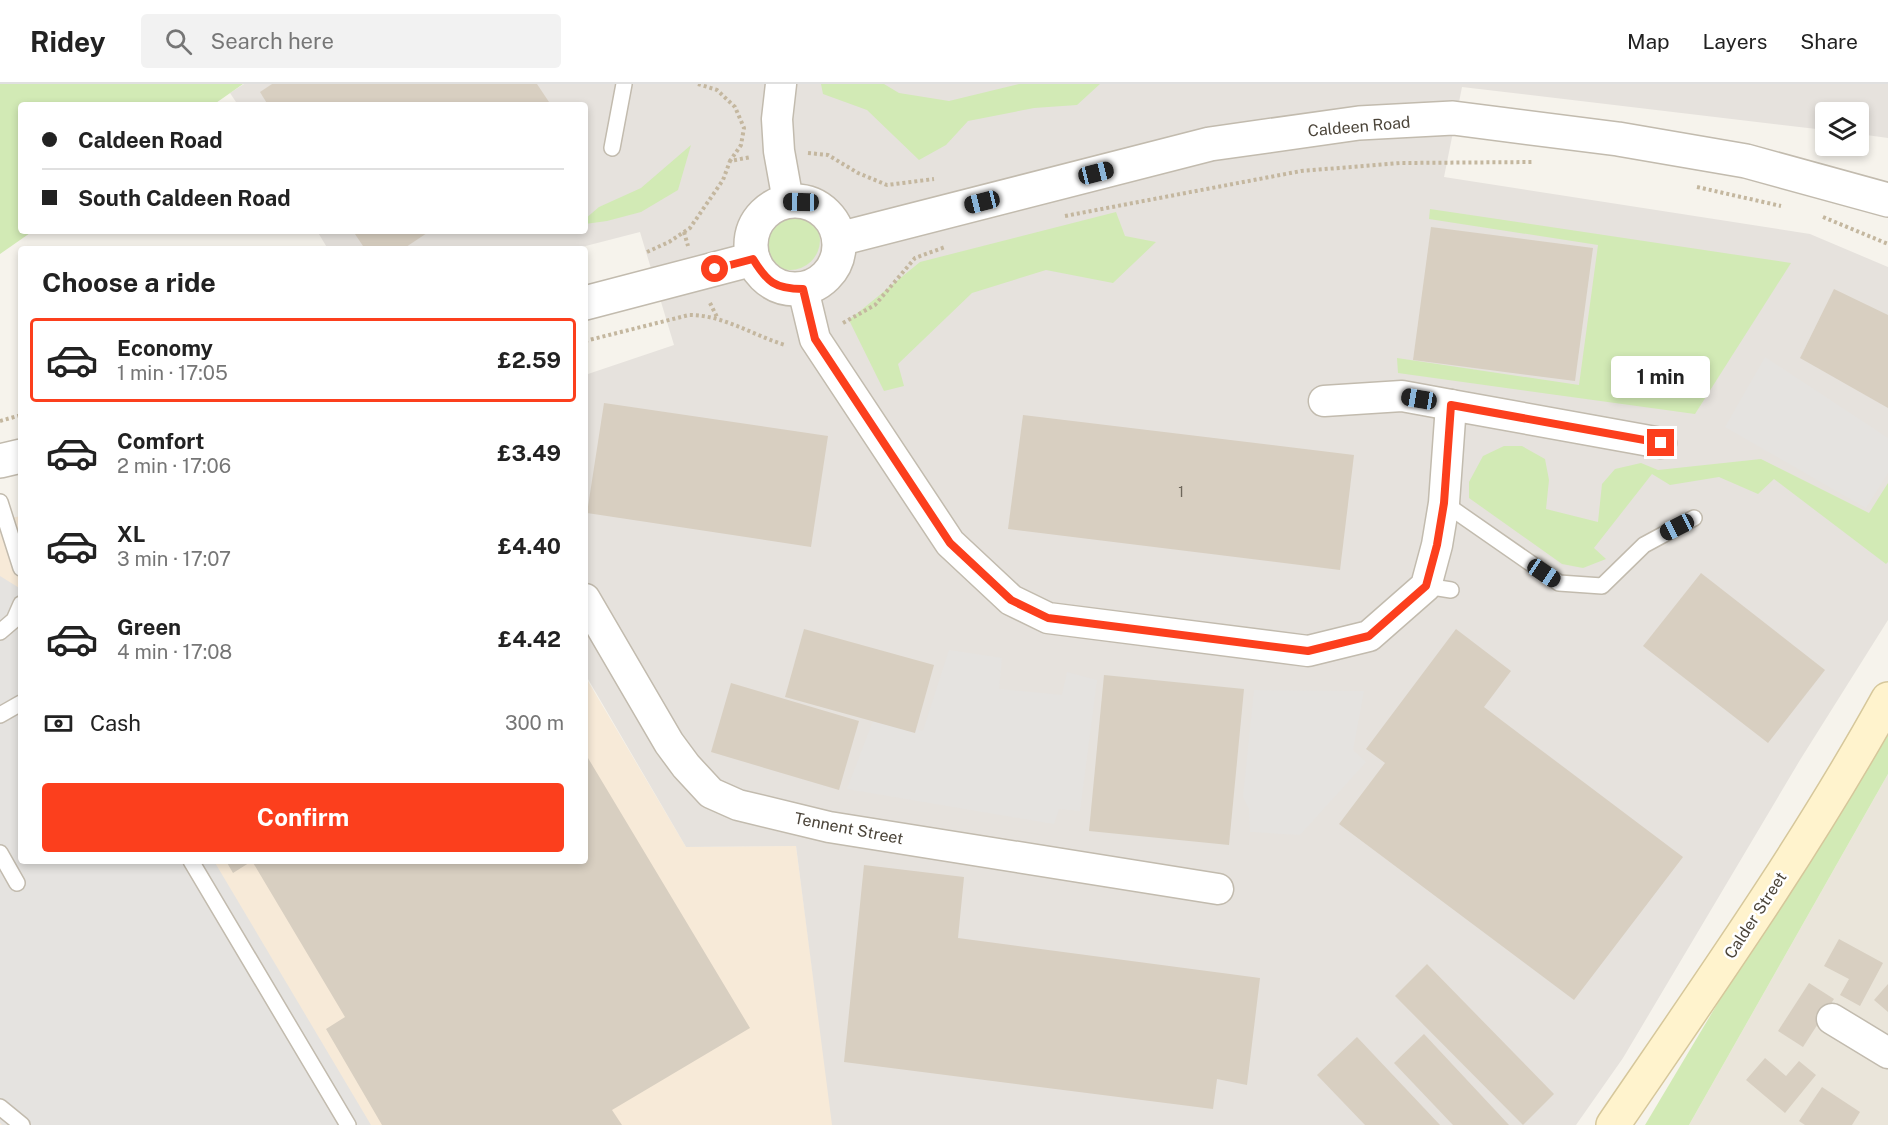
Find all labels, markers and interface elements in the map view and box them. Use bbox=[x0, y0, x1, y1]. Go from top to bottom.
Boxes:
search box bbox=[141, 14, 561, 68]
text: Ridey bbox=[30, 25, 105, 58]
icon: search bbox=[162, 25, 195, 58]
text: Search here bbox=[210, 28, 334, 54]
text: Map bbox=[1627, 29, 1670, 54]
text: Layers bbox=[1703, 29, 1767, 54]
text: Share bbox=[1800, 29, 1858, 54]
map controls bbox=[1815, 102, 1869, 156]
button: layers bbox=[1815, 102, 1869, 156]
street label: Caldeen Road bbox=[1307, 113, 1411, 140]
text: Caldeen Road bbox=[78, 127, 223, 153]
car bbox=[1076, 160, 1116, 186]
text: South Caldeen Road bbox=[78, 185, 291, 211]
car bbox=[962, 189, 1002, 215]
car bbox=[783, 193, 819, 211]
route start bbox=[701, 255, 728, 282]
text: Choose a ride bbox=[42, 266, 216, 298]
icon: car bbox=[45, 333, 99, 387]
text: Economy bbox=[117, 335, 213, 361]
text: £2.59 bbox=[497, 347, 561, 373]
callout: 1 min bbox=[1612, 356, 1710, 398]
text: 1 min · 17:05 bbox=[117, 361, 228, 385]
text: 1 min bbox=[1636, 365, 1685, 389]
car bbox=[1400, 387, 1438, 411]
icon: car bbox=[45, 426, 99, 480]
text: Comfort bbox=[117, 428, 204, 454]
route end bbox=[1647, 429, 1674, 456]
text: £3.49 bbox=[497, 440, 561, 466]
text: 2 min · 17:06 bbox=[117, 454, 231, 478]
house number: 1 bbox=[1178, 484, 1184, 500]
car bbox=[1657, 511, 1697, 543]
icon: car bbox=[45, 519, 99, 573]
text: XL bbox=[117, 521, 145, 547]
text: £4.40 bbox=[498, 533, 561, 559]
text: 3 min · 17:07 bbox=[117, 547, 231, 571]
car bbox=[1524, 555, 1564, 591]
icon: car bbox=[45, 612, 99, 666]
text: Green bbox=[117, 614, 181, 640]
text: £4.42 bbox=[498, 626, 561, 652]
text: 4 min · 17:08 bbox=[117, 640, 232, 664]
icon: cash bbox=[42, 707, 75, 740]
text: Cash bbox=[90, 710, 141, 736]
text: 300 m bbox=[505, 711, 564, 735]
button: Confirm bbox=[42, 783, 564, 852]
street label: Tennent Street bbox=[793, 809, 905, 848]
street label: Calder Street bbox=[1720, 868, 1791, 962]

